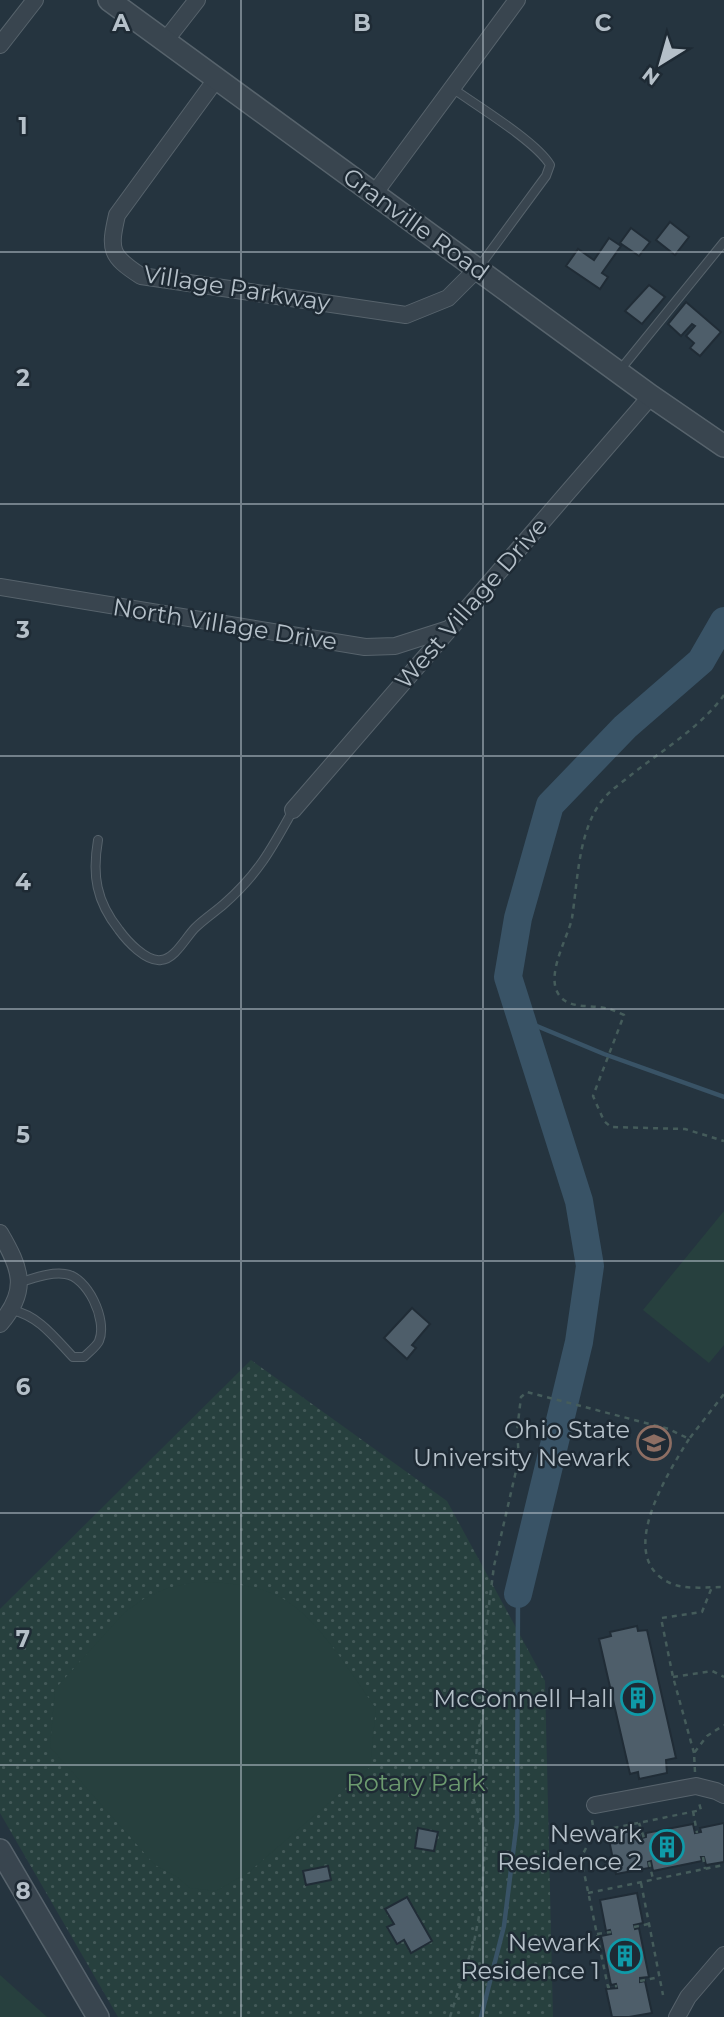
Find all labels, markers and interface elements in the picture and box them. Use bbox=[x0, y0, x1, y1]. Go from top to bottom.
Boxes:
text: A bbox=[111, 9, 130, 37]
text: B bbox=[353, 9, 371, 37]
text: C bbox=[595, 9, 612, 37]
north arrow bbox=[626, 28, 696, 98]
text: N bbox=[638, 62, 664, 90]
text: 1 bbox=[18, 112, 28, 140]
street label: Granville Road bbox=[337, 161, 495, 287]
street label: Village Parkway bbox=[142, 259, 332, 317]
text: 2 bbox=[16, 364, 30, 392]
street label: West Village Drive bbox=[389, 511, 553, 695]
street label: North Village Drive bbox=[111, 592, 339, 656]
text: 3 bbox=[15, 616, 30, 644]
text: 4 bbox=[15, 868, 31, 896]
text: 5 bbox=[16, 1121, 30, 1149]
text: 6 bbox=[16, 1373, 31, 1401]
place label: Ohio State University Newark bbox=[413, 1415, 631, 1472]
school or university icon: Ohio State University Newark bbox=[635, 1424, 673, 1462]
text: 7 bbox=[16, 1625, 30, 1653]
building icon: McConnell Hall bbox=[619, 1679, 657, 1717]
place label: McConnell Hall bbox=[433, 1684, 614, 1713]
park label: Rotary Park bbox=[346, 1768, 486, 1797]
place label: Newark Residence 2 bbox=[497, 1819, 643, 1876]
building icon: Newark Residence 2 bbox=[648, 1828, 686, 1866]
text: 8 bbox=[15, 1877, 31, 1905]
place label: Newark Residence 1 bbox=[460, 1928, 601, 1985]
building icon: Newark Residence 1 bbox=[606, 1937, 644, 1975]

